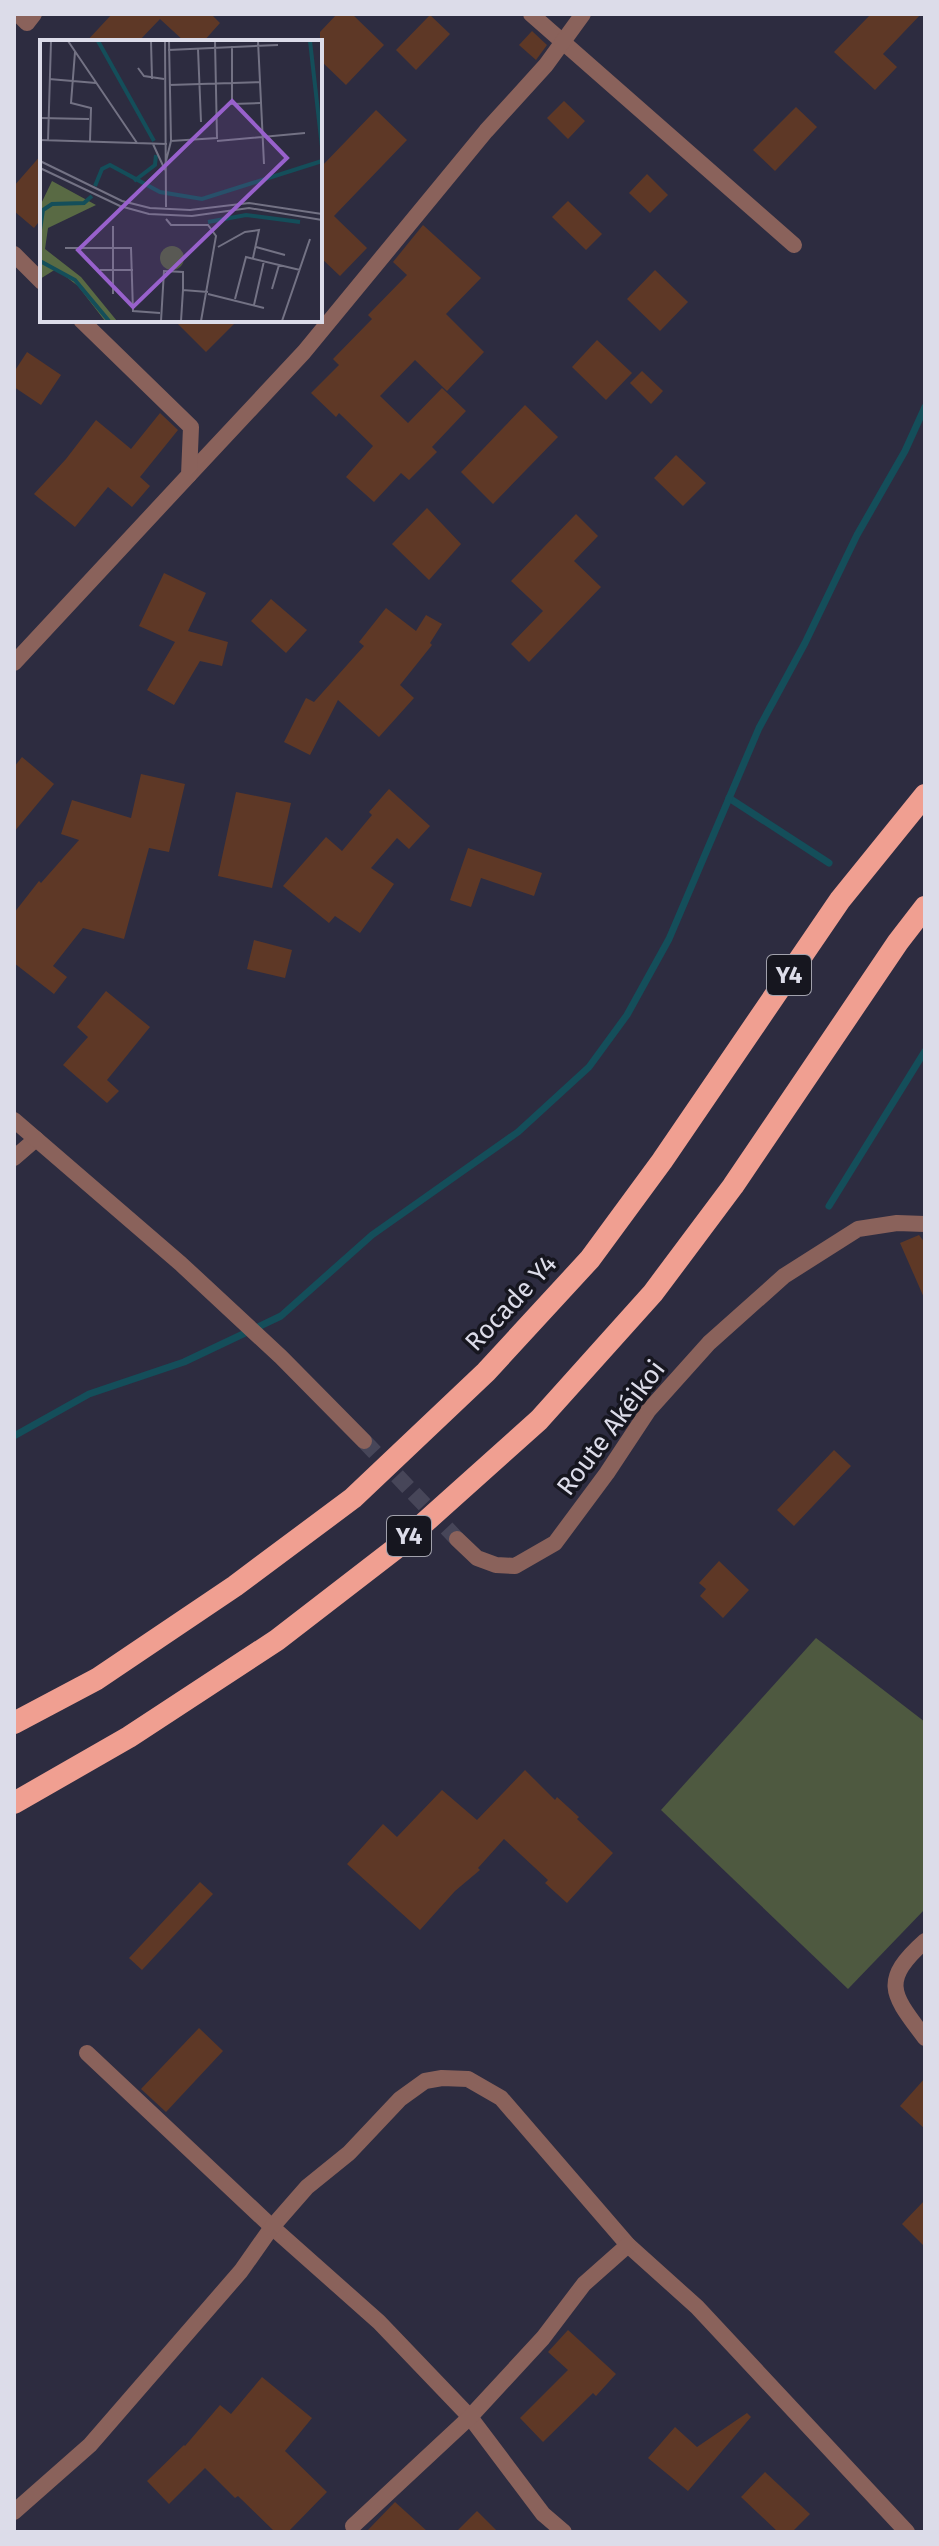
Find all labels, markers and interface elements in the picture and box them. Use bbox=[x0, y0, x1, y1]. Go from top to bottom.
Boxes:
inset map bbox=[40, 40, 322, 322]
road number: Y4 bbox=[767, 955, 811, 995]
street label: Rocade Y4 bbox=[459, 1248, 563, 1358]
street label: Route Akéikoi bbox=[550, 1354, 672, 1502]
road number: Y4 bbox=[387, 1516, 431, 1556]

